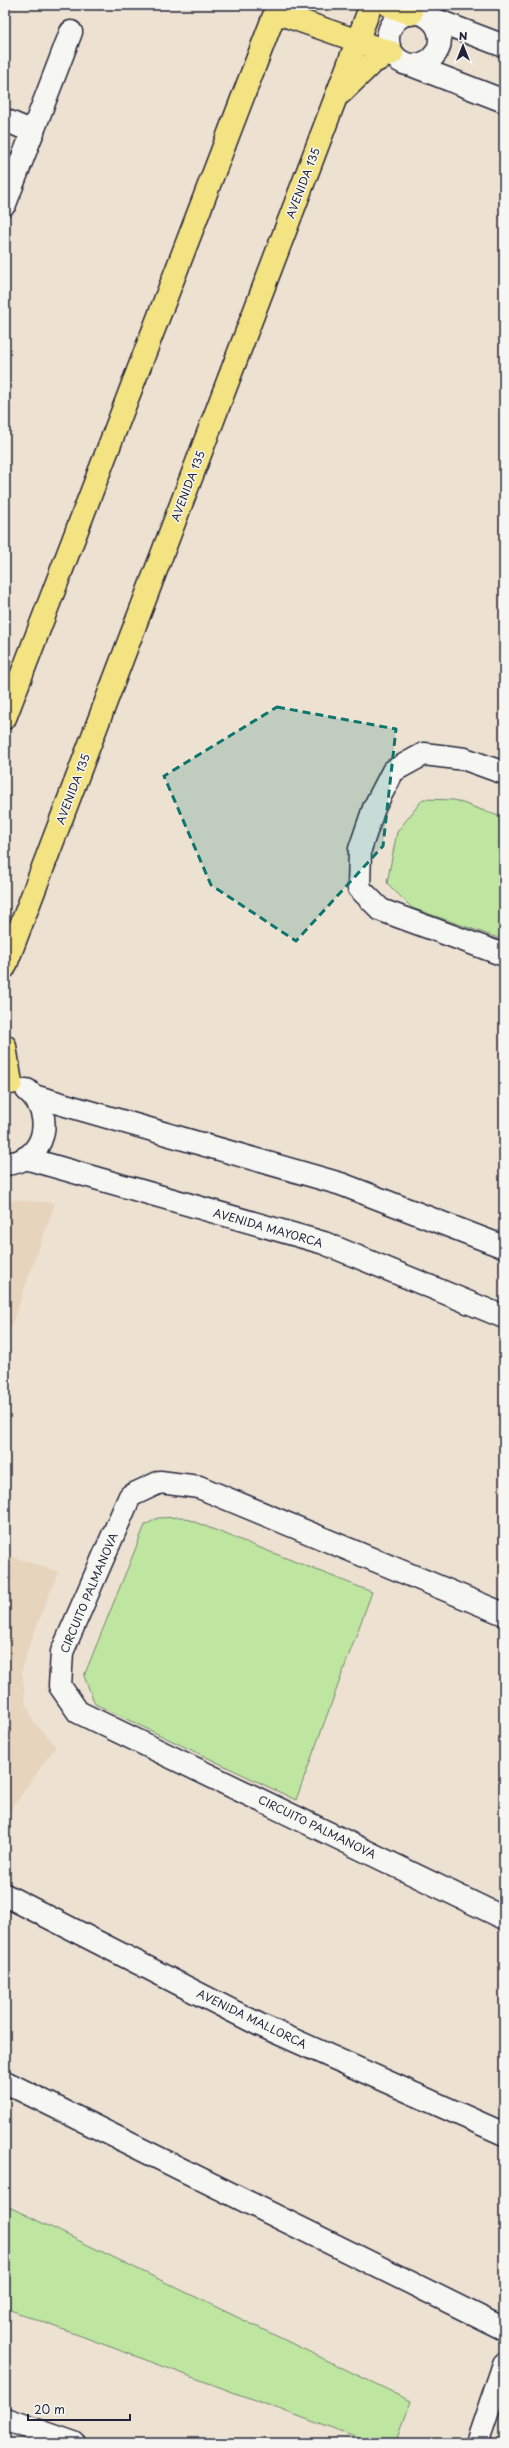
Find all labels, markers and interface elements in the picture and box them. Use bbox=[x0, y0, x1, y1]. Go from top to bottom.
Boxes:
north arrow bbox=[443, 26, 483, 66]
text: N bbox=[459, 27, 468, 44]
street label: AVENIDA 135 bbox=[281, 145, 324, 221]
street label: AVENIDA 135 bbox=[166, 448, 209, 524]
street label: AVENIDA 135 bbox=[51, 751, 94, 827]
street label: AVENIDA MAYORCA bbox=[211, 1204, 325, 1251]
street label: CIRCUITO PALMANOVA bbox=[55, 1529, 122, 1656]
street label: CIRCUITO PALMANOVA bbox=[255, 1791, 380, 1863]
street label: AVENIDA MALLORCA bbox=[194, 1984, 310, 2053]
scale bar bbox=[28, 2396, 130, 2422]
text: 20 m bbox=[34, 2400, 65, 2418]

